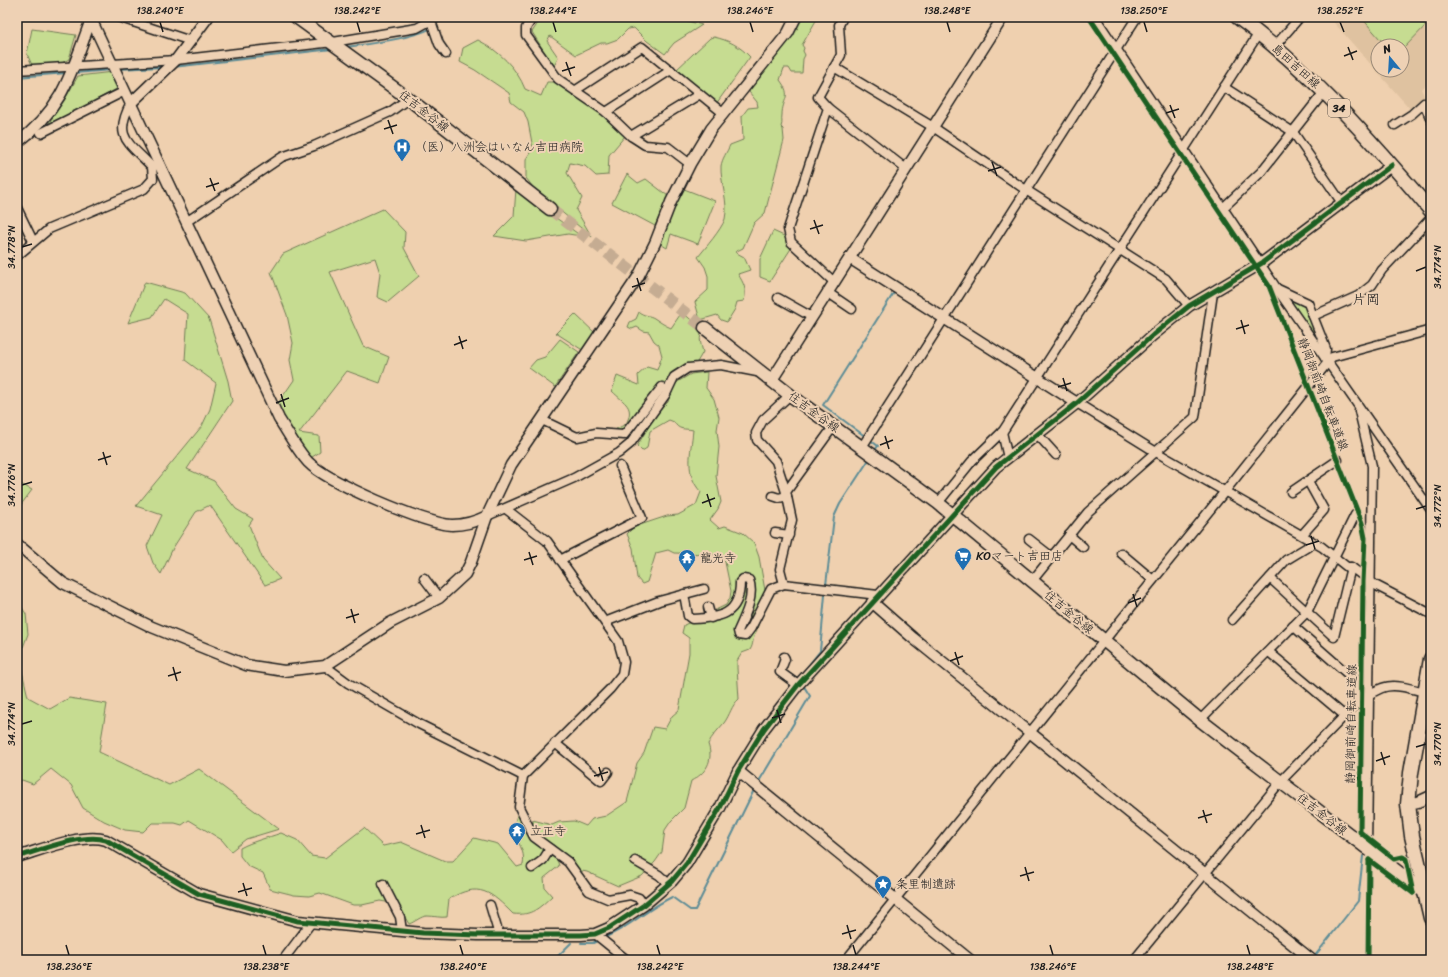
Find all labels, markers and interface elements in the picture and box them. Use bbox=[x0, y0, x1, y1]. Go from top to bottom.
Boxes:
text: 138.240°E bbox=[137, 2, 185, 20]
text: 138.242°E bbox=[334, 2, 382, 20]
text: 138.244°E bbox=[530, 2, 578, 20]
text: 138.246°E bbox=[727, 2, 775, 20]
text: 138.248°E bbox=[924, 2, 972, 20]
text: 138.250°E bbox=[1121, 2, 1169, 20]
text: 138.252°E bbox=[1317, 2, 1365, 20]
street label: 島田吉田線 bbox=[1266, 38, 1326, 94]
north arrow bbox=[1370, 38, 1410, 78]
text: N bbox=[1380, 39, 1394, 59]
street label: 住吉金谷線 bbox=[394, 84, 454, 138]
road number: 34 bbox=[1328, 99, 1350, 117]
place label: （医）八洲会はいなん吉田病院 bbox=[415, 136, 583, 158]
hospital icon: （医）八洲会はいなん吉田病院 bbox=[392, 137, 412, 162]
text: 34.778°N bbox=[3, 225, 21, 269]
text: 34.774°N bbox=[1429, 245, 1447, 289]
district label: 片岡 bbox=[1352, 287, 1380, 312]
street label: 静岡御前崎自転車道線 bbox=[1291, 334, 1355, 454]
street label: 住吉金谷線 bbox=[783, 385, 845, 439]
text: 34.776°N bbox=[3, 463, 21, 507]
text: 34.772°N bbox=[1429, 484, 1447, 528]
place label: KOマート吉田店 bbox=[976, 545, 1063, 567]
supermarket icon: KOマート吉田店 bbox=[953, 546, 973, 571]
place label: 龍光寺 bbox=[700, 547, 736, 569]
temple icon: 龍光寺 bbox=[677, 548, 697, 573]
street label: 住吉金谷線 bbox=[1039, 584, 1099, 640]
street label: 静岡御前崎自転車道線 bbox=[1339, 664, 1363, 784]
text: 34.774°N bbox=[3, 702, 21, 746]
text: 34.770°N bbox=[1429, 722, 1447, 766]
street label: 住吉金谷線 bbox=[1292, 787, 1352, 841]
place label: 立正寺 bbox=[530, 820, 566, 842]
temple icon: 立正寺 bbox=[507, 821, 527, 846]
place label: 条里制遺跡 bbox=[896, 873, 956, 895]
place icon: 条里制遺跡 bbox=[873, 874, 893, 899]
text: 138.236°E bbox=[46, 958, 93, 976]
text: 138.238°E bbox=[243, 958, 290, 976]
text: 138.240°E bbox=[440, 958, 488, 976]
text: 138.242°E bbox=[637, 958, 685, 976]
text: 138.244°E bbox=[833, 958, 881, 976]
text: 138.246°E bbox=[1030, 958, 1078, 976]
text: 138.248°E bbox=[1227, 958, 1275, 976]

